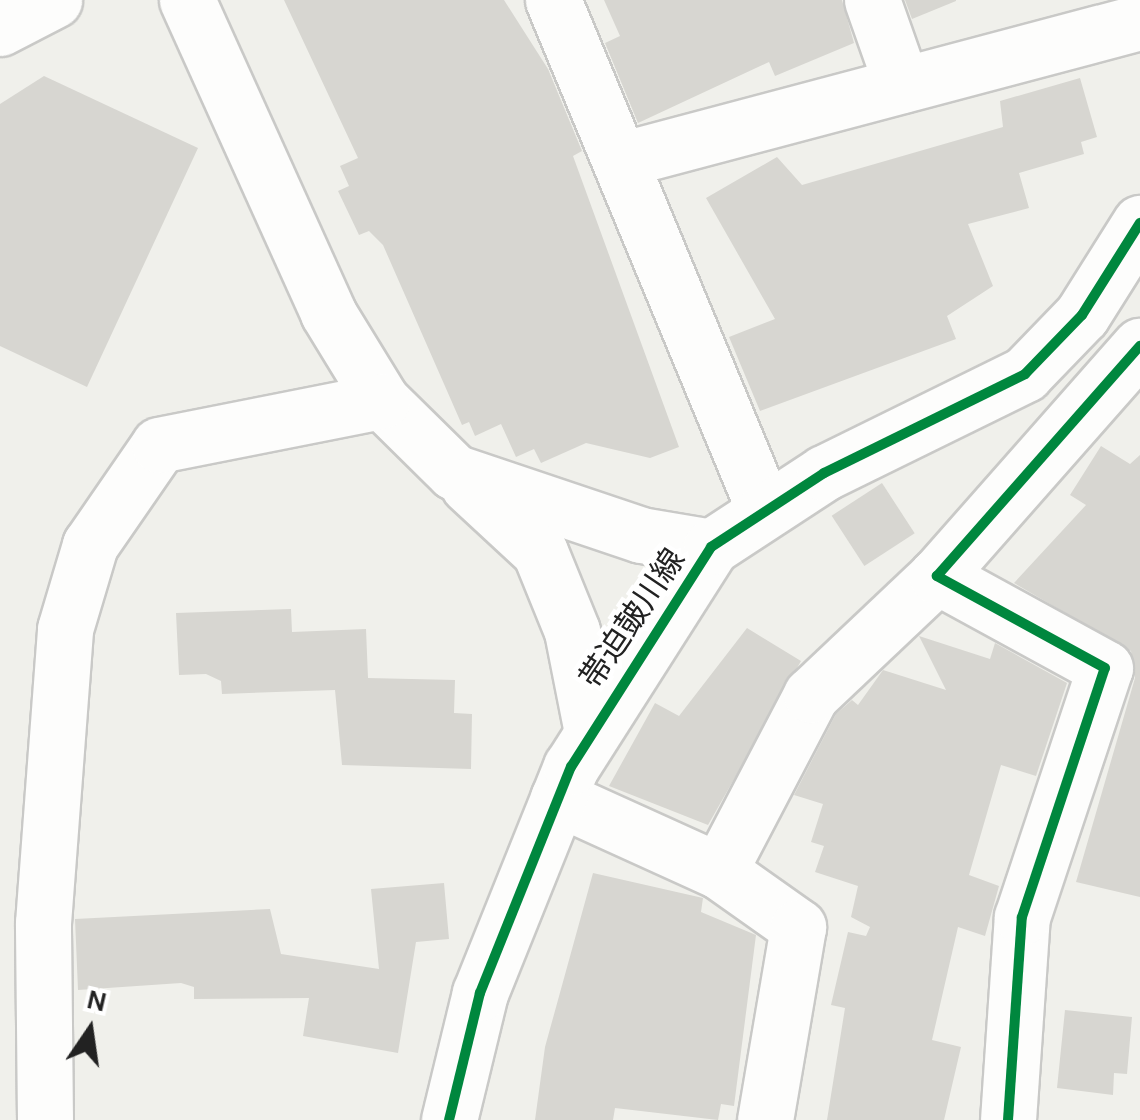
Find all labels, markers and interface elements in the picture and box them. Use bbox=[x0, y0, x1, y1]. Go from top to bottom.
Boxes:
street label: 帯迫皷川線 bbox=[572, 542, 694, 696]
north arrow bbox=[40, 980, 140, 1080]
text: N bbox=[83, 982, 110, 1019]

